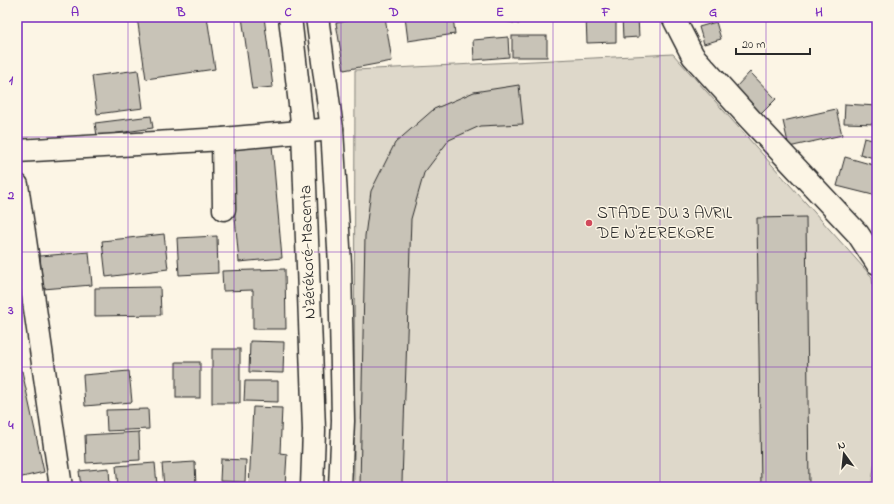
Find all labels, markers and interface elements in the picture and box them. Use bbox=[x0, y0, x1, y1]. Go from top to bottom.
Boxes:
text: A bbox=[71, 3, 79, 22]
text: B bbox=[176, 3, 186, 22]
text: C bbox=[284, 3, 292, 22]
text: D bbox=[388, 3, 399, 22]
text: E bbox=[496, 3, 504, 22]
text: F bbox=[601, 3, 611, 22]
text: G bbox=[709, 3, 717, 22]
text: H bbox=[815, 3, 823, 22]
scale bar bbox=[736, 30, 810, 56]
text: 20 m bbox=[742, 36, 765, 54]
text: 1 bbox=[9, 71, 14, 90]
street label: N'zérékoré-Macenta bbox=[293, 184, 323, 320]
text: 2 bbox=[7, 186, 15, 205]
place label: STADE DU 3 AVRIL DE N'ZEREKORE bbox=[596, 201, 733, 246]
marker: STADE DU 3 AVRIL DE N'ZEREKORE bbox=[584, 218, 594, 228]
text: 3 bbox=[7, 301, 14, 320]
text: 4 bbox=[7, 416, 14, 435]
north arrow bbox=[824, 434, 864, 474]
text: N bbox=[836, 437, 847, 454]

